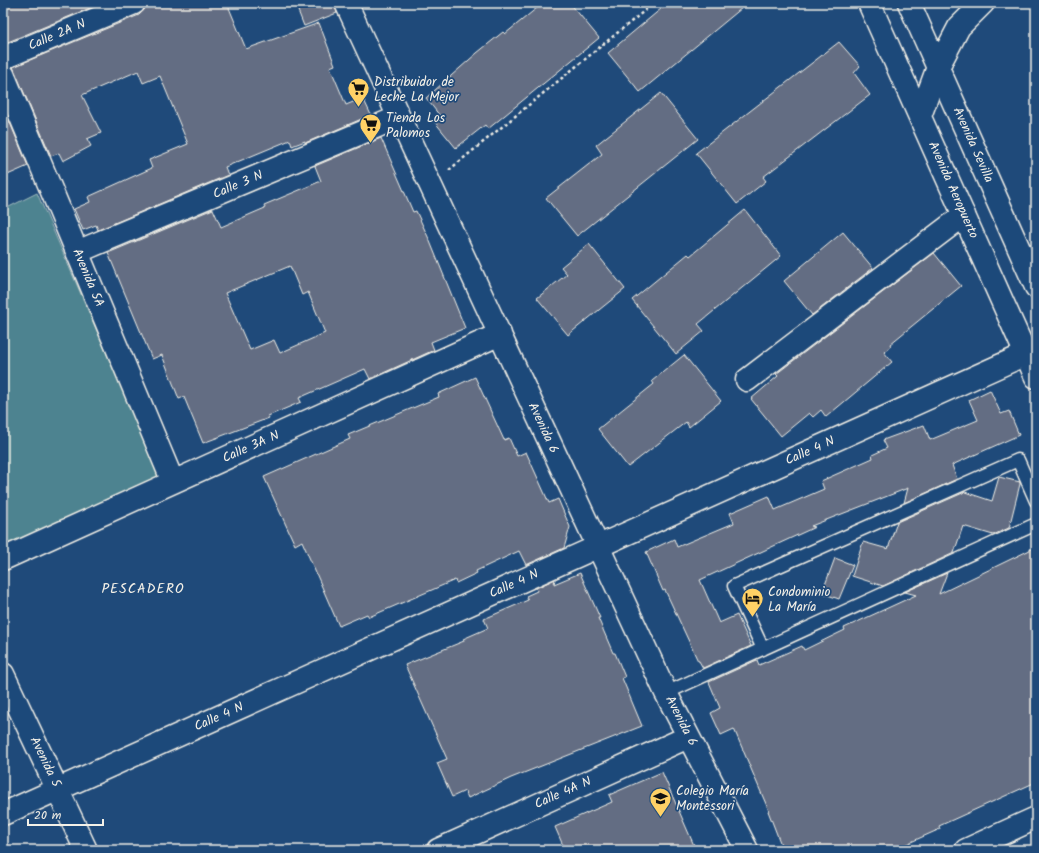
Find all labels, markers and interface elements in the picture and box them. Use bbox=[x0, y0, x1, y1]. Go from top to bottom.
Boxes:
street label: Calle 2A N bbox=[25, 13, 89, 57]
place label: Distribuidor de Leche La Mejor bbox=[374, 72, 459, 108]
supermarket icon: Distribuidor de Leche La Mejor bbox=[346, 76, 372, 109]
street label: Avenida Sevilla bbox=[947, 104, 999, 186]
place label: Tienda Los Palomos bbox=[386, 108, 446, 144]
supermarket icon: Tienda Los Palomos bbox=[357, 112, 383, 145]
street label: Avenida Aeropuerto bbox=[922, 138, 984, 242]
street label: Calle 3 N bbox=[210, 165, 267, 205]
street label: Avenida 5A bbox=[66, 245, 110, 311]
street label: Avenida 6 bbox=[522, 399, 564, 457]
street label: Calle 3A N bbox=[219, 425, 283, 469]
street label: Calle 4 N bbox=[782, 431, 838, 471]
street label: Calle 4 N bbox=[486, 564, 542, 604]
district label: PESCADERO bbox=[101, 578, 185, 600]
place label: Condominio La María bbox=[768, 582, 830, 618]
hotel icon: Condominio La María bbox=[739, 586, 765, 619]
street label: Avenida 6 bbox=[659, 692, 703, 750]
street label: Calle 4 N bbox=[191, 697, 247, 737]
street label: Avenida 5 bbox=[24, 733, 67, 792]
street label: Calle 4A N bbox=[531, 771, 595, 815]
place label: Colegio María Montessori bbox=[676, 781, 749, 817]
school or university icon: Colegio María Montessori bbox=[648, 785, 674, 818]
scale bar bbox=[28, 801, 103, 827]
text: 20 m bbox=[34, 806, 62, 825]

